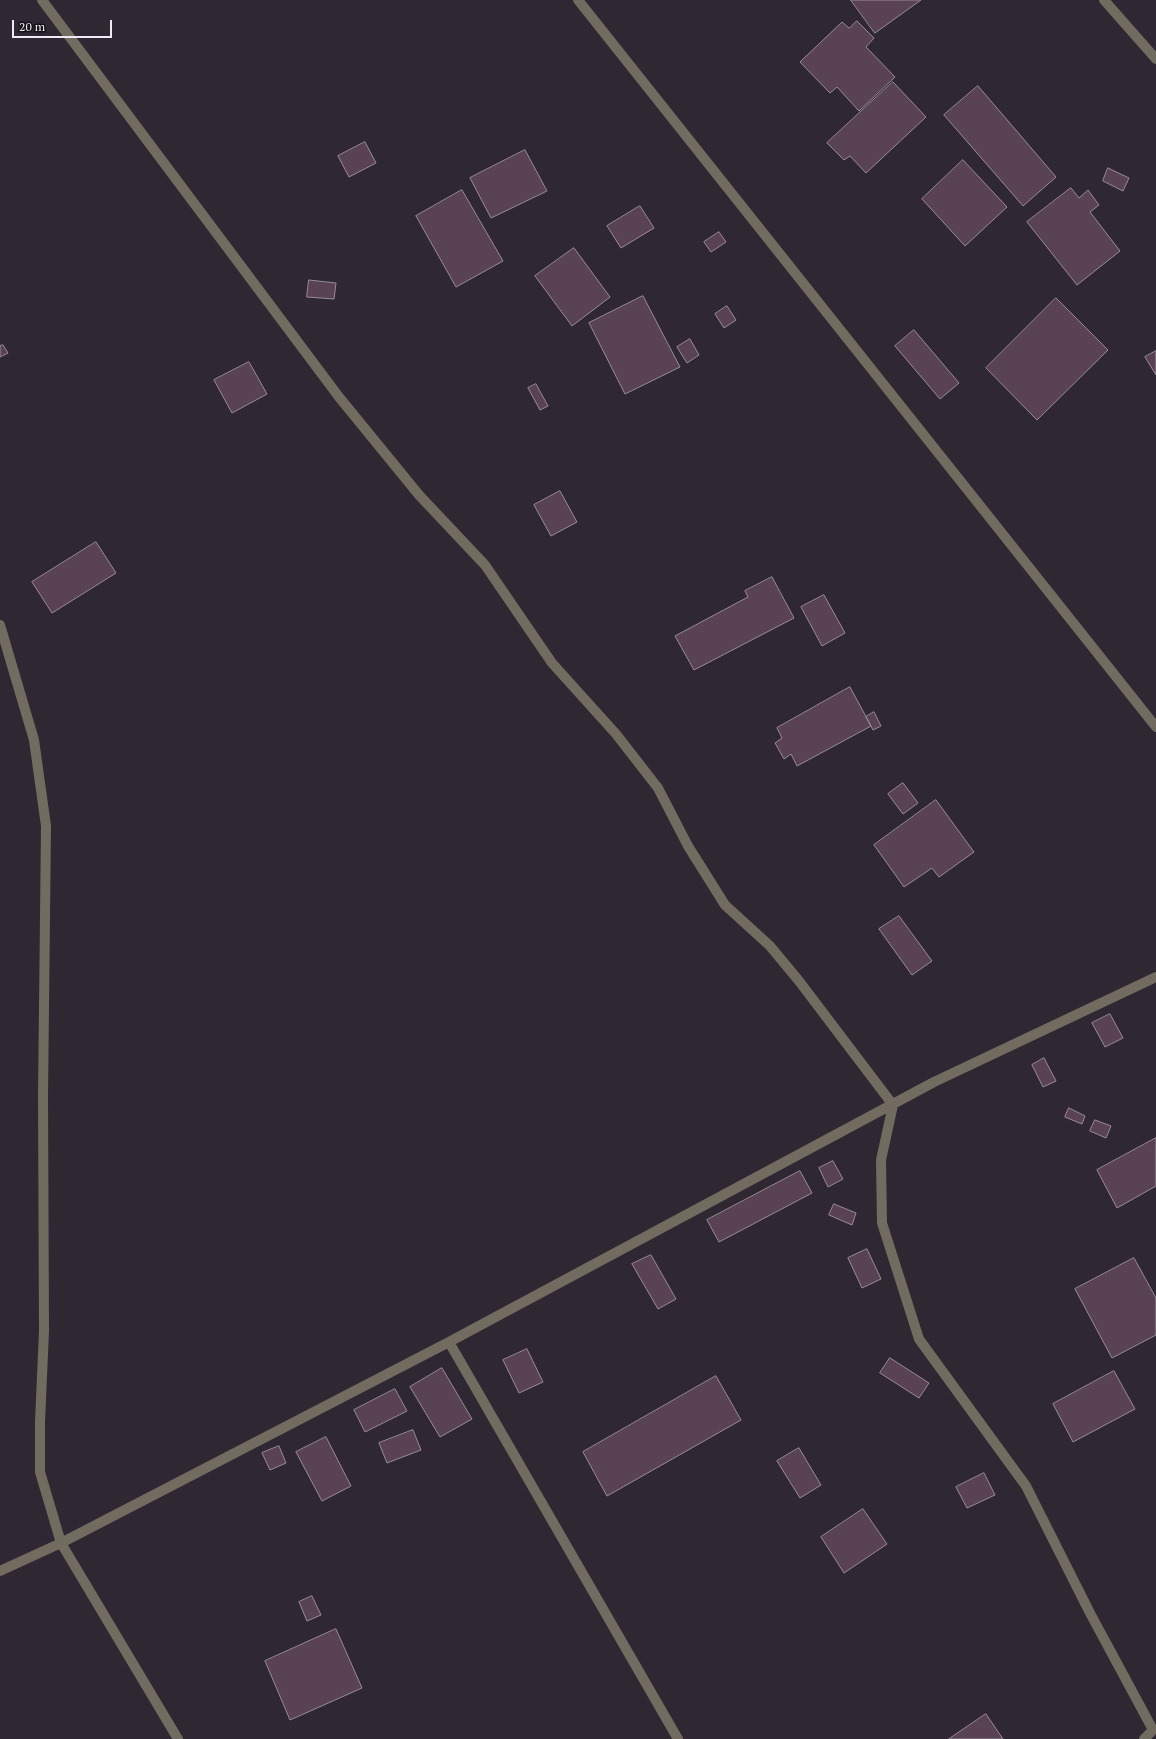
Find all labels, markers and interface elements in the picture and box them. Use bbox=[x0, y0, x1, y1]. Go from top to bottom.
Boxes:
scale bar bbox=[14, 12, 114, 38]
text: 20 m bbox=[19, 19, 45, 34]

